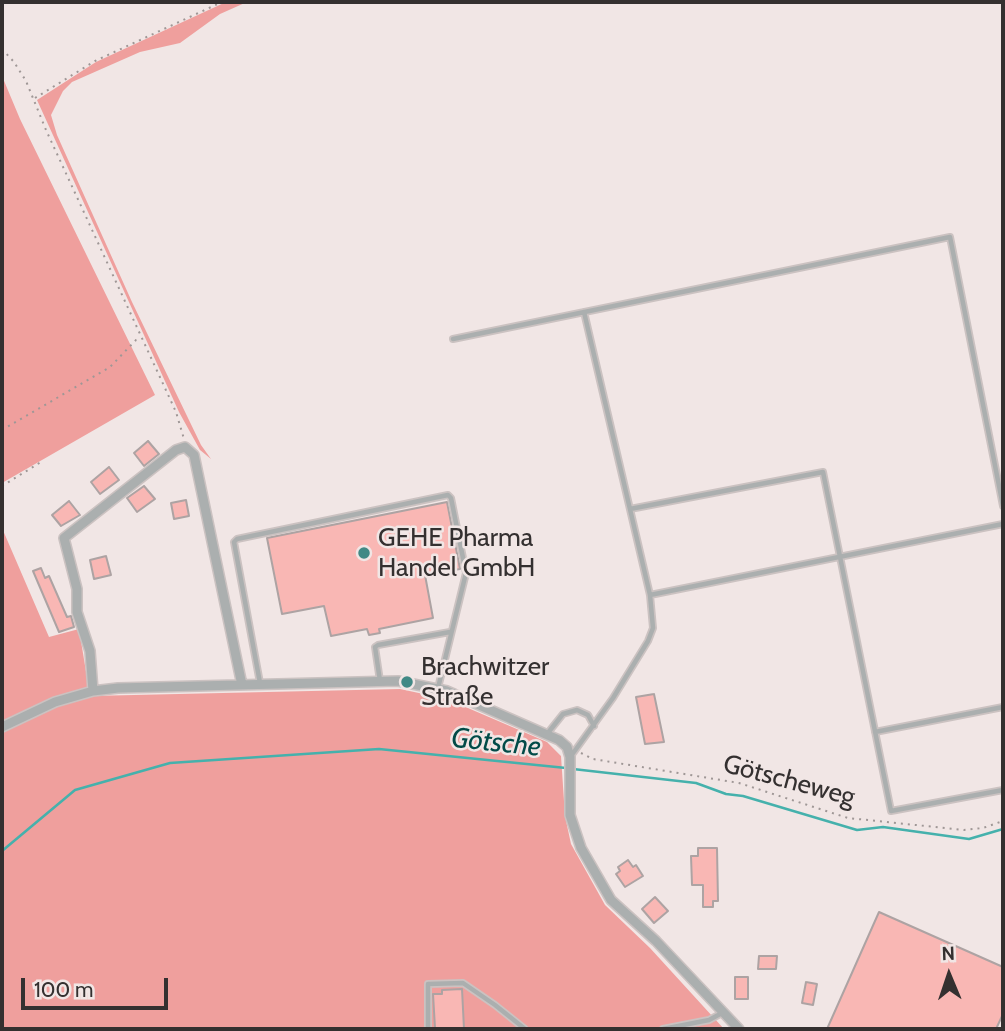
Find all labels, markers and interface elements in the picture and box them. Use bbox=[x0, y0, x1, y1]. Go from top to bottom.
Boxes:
place label: GEHE Pharma Handel GmbH bbox=[378, 522, 535, 584]
marker: GEHE Pharma Handel GmbH bbox=[356, 545, 372, 561]
place label: Brachwitzer Straße bbox=[421, 651, 549, 712]
marker: Brachwitzer Straße bbox=[399, 674, 415, 690]
water label: Götsche bbox=[450, 722, 542, 764]
street label: Götscheweg bbox=[720, 748, 858, 814]
north arrow bbox=[914, 940, 984, 1010]
text: N bbox=[941, 942, 955, 965]
scale bar bbox=[24, 964, 172, 1008]
text: 100 m bbox=[34, 977, 93, 1002]

